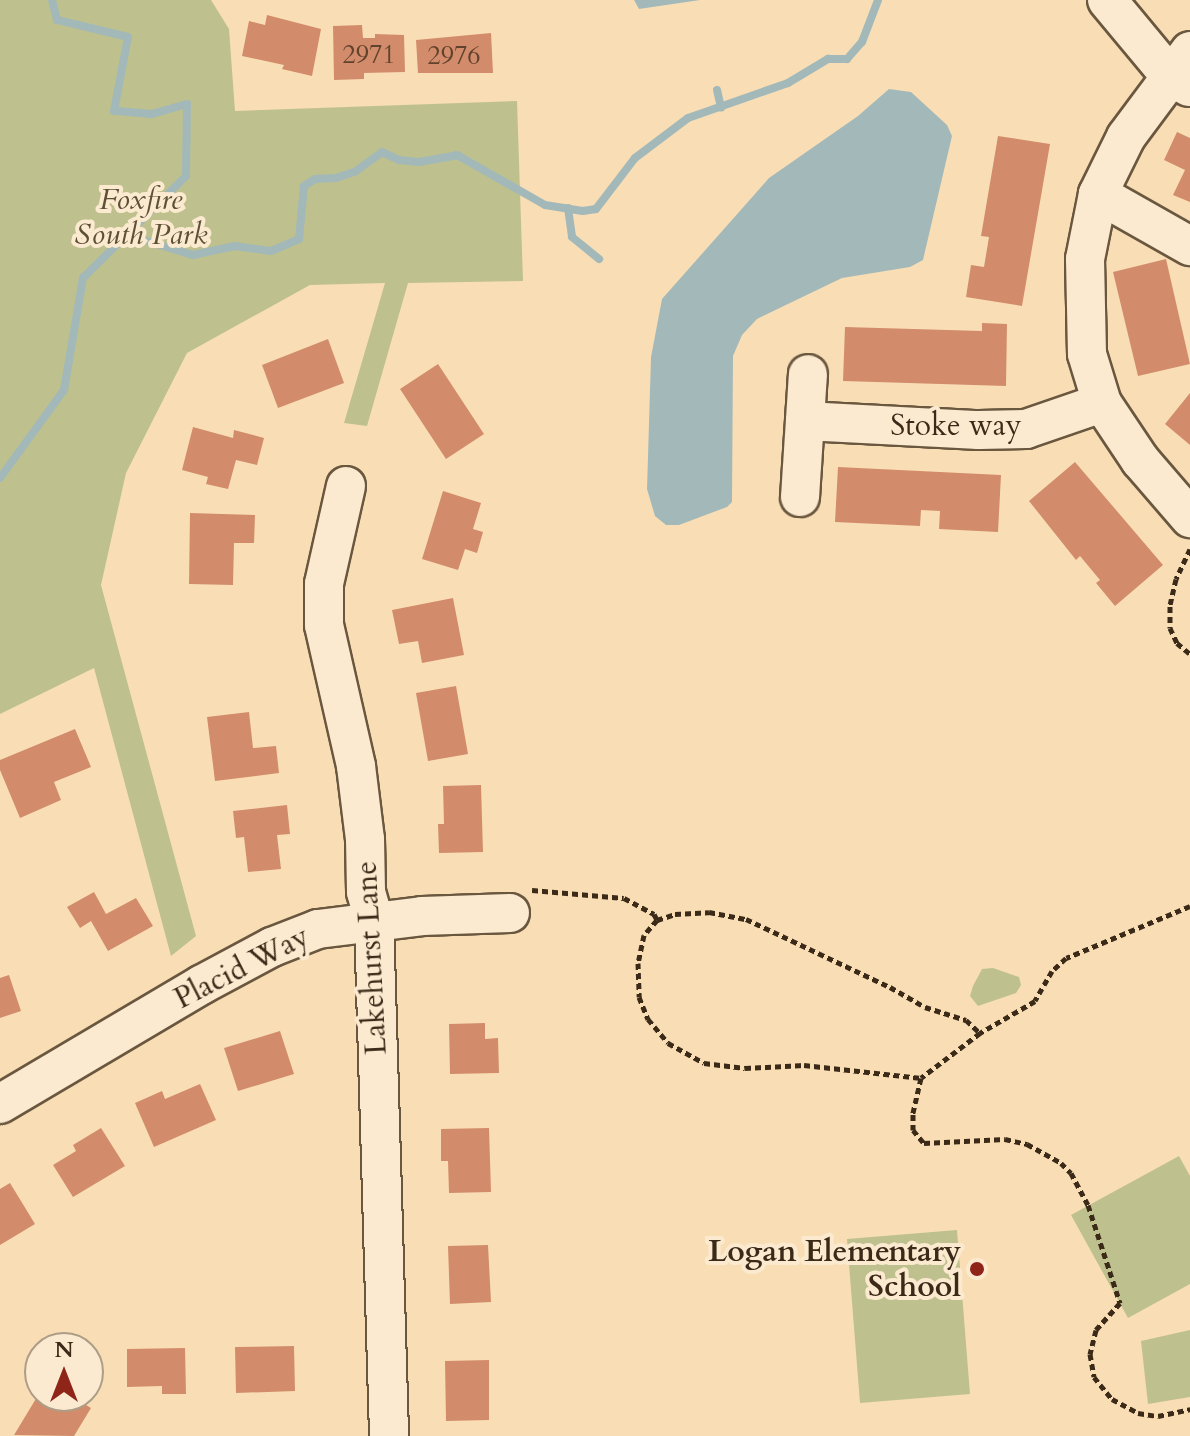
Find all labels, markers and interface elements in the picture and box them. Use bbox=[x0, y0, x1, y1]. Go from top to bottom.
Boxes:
house number: 2971 bbox=[342, 39, 396, 71]
house number: 2976 bbox=[427, 40, 481, 72]
park label: Foxfire South Park bbox=[74, 182, 208, 252]
street label: Stoke way bbox=[890, 408, 1022, 444]
street label: Lakehurst Lane bbox=[349, 860, 395, 1056]
street label: Placid Way bbox=[169, 919, 315, 1017]
place label: Logan Elementary School bbox=[708, 1234, 961, 1304]
marker: Logan Elementary School bbox=[968, 1260, 986, 1278]
north arrow bbox=[24, 1332, 104, 1412]
text: N bbox=[54, 1335, 74, 1365]

